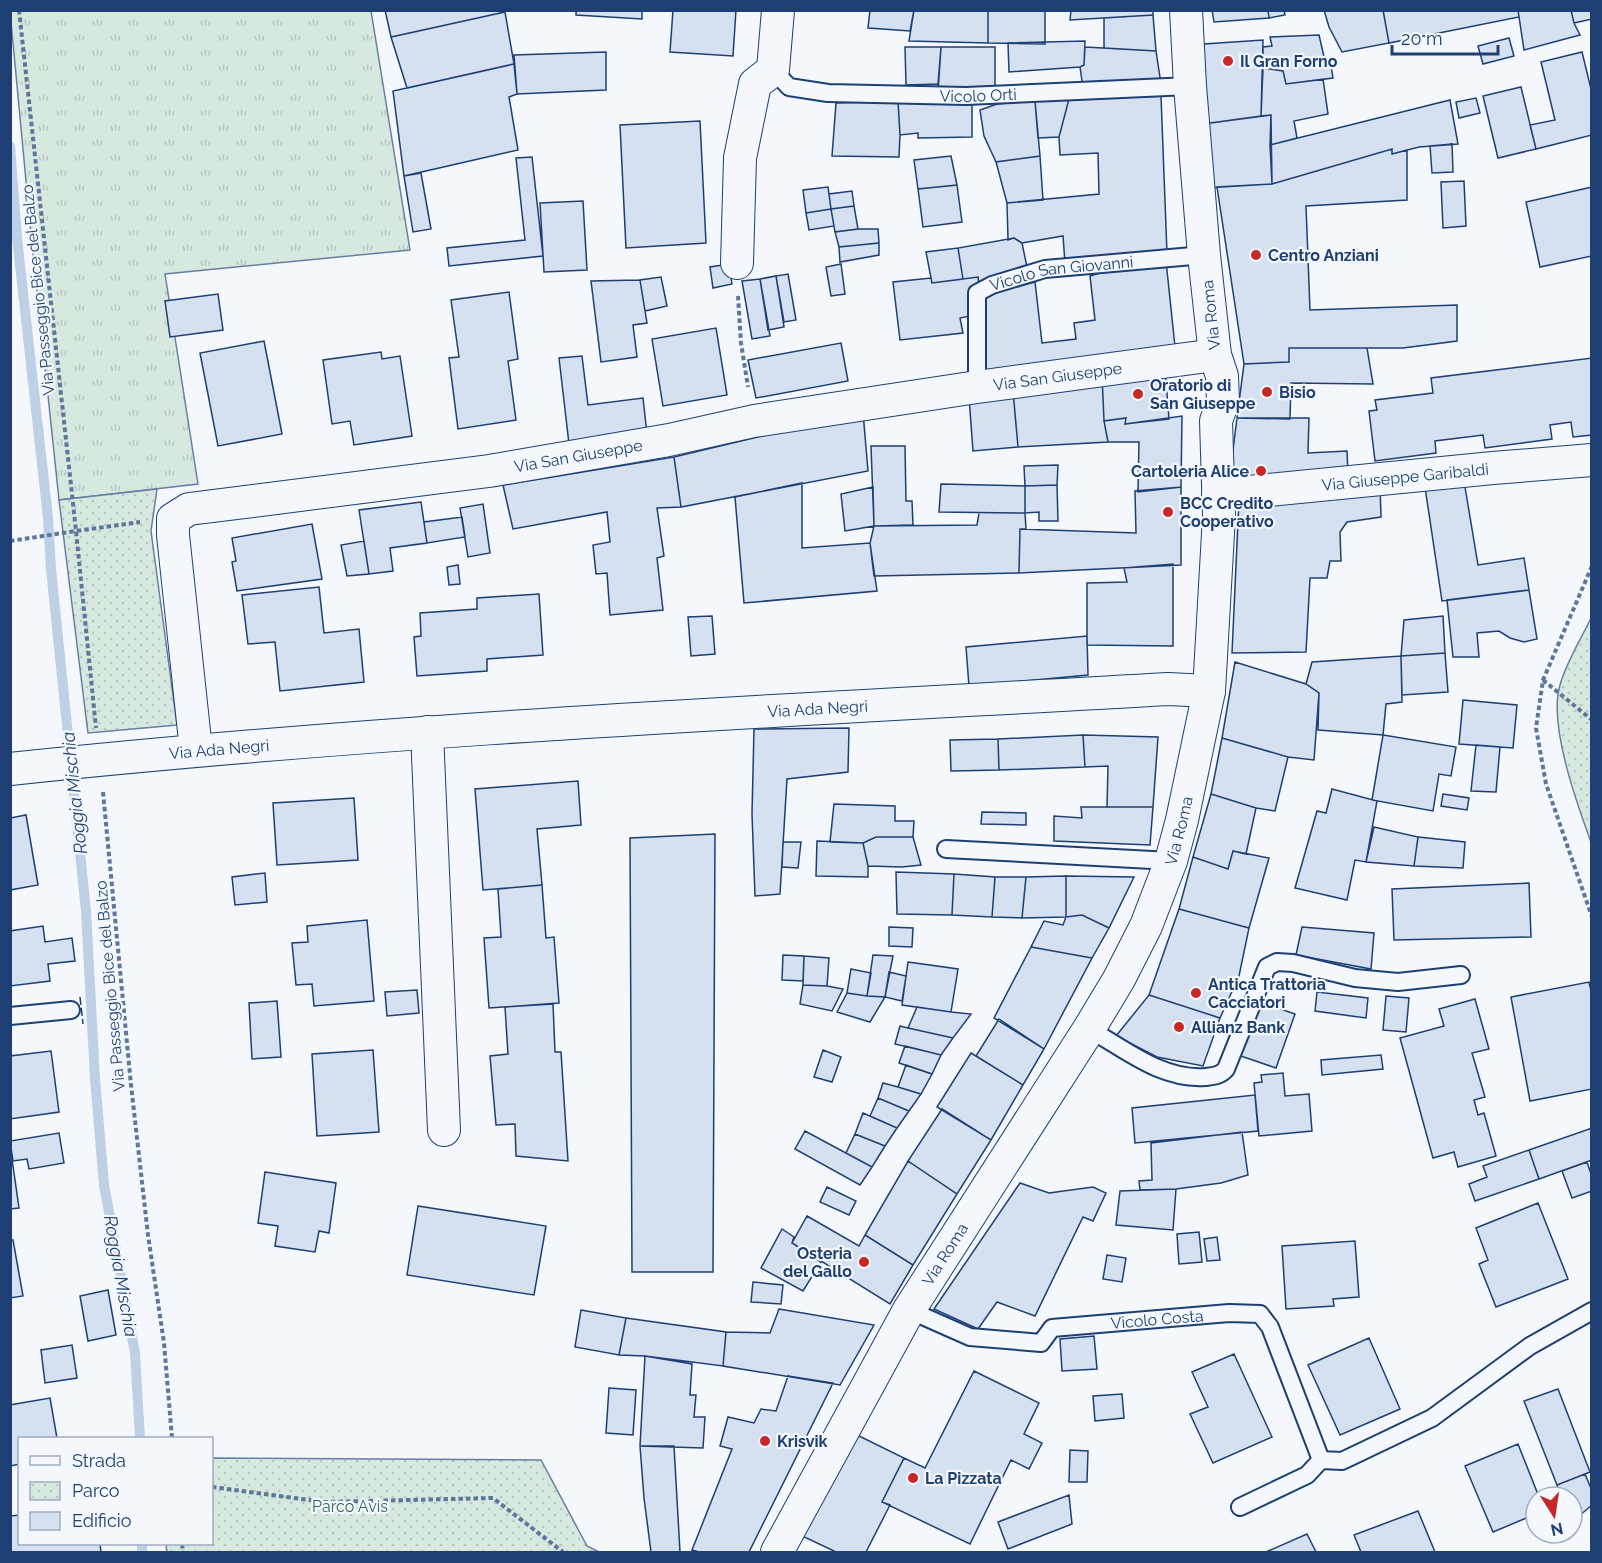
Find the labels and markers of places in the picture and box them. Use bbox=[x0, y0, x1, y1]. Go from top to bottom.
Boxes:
place label: Il Gran Forno bbox=[1240, 52, 1338, 71]
marker: Il Gran Forno bbox=[1221, 54, 1235, 68]
place label: Centro Anziani bbox=[1268, 246, 1379, 265]
marker: Centro Anziani bbox=[1249, 248, 1263, 262]
place label: Oratorio di San Giuseppe bbox=[1150, 376, 1256, 413]
place label: Bisio bbox=[1279, 383, 1316, 402]
marker: Bisio bbox=[1260, 385, 1274, 399]
marker: Oratorio di San Giuseppe bbox=[1131, 387, 1145, 401]
place label: Cartoleria Alice bbox=[1131, 462, 1249, 481]
marker: Cartoleria Alice bbox=[1254, 464, 1268, 478]
place label: BCC Credito Cooperativo bbox=[1180, 494, 1274, 531]
marker: BCC Credito Cooperativo bbox=[1161, 505, 1175, 519]
place label: Antica Trattoria Cacciatori bbox=[1208, 975, 1326, 1012]
marker: Antica Trattoria Cacciatori bbox=[1189, 986, 1203, 1000]
place label: Allianz Bank bbox=[1191, 1018, 1285, 1037]
marker: Allianz Bank bbox=[1172, 1020, 1186, 1034]
place label: Osteria del Gallo bbox=[783, 1244, 852, 1281]
marker: Osteria del Gallo bbox=[857, 1255, 871, 1269]
place label: Krisvik bbox=[777, 1432, 828, 1451]
marker: Krisvik bbox=[758, 1434, 772, 1448]
place label: La Pizzata bbox=[925, 1469, 1002, 1488]
marker: La Pizzata bbox=[906, 1471, 920, 1485]

